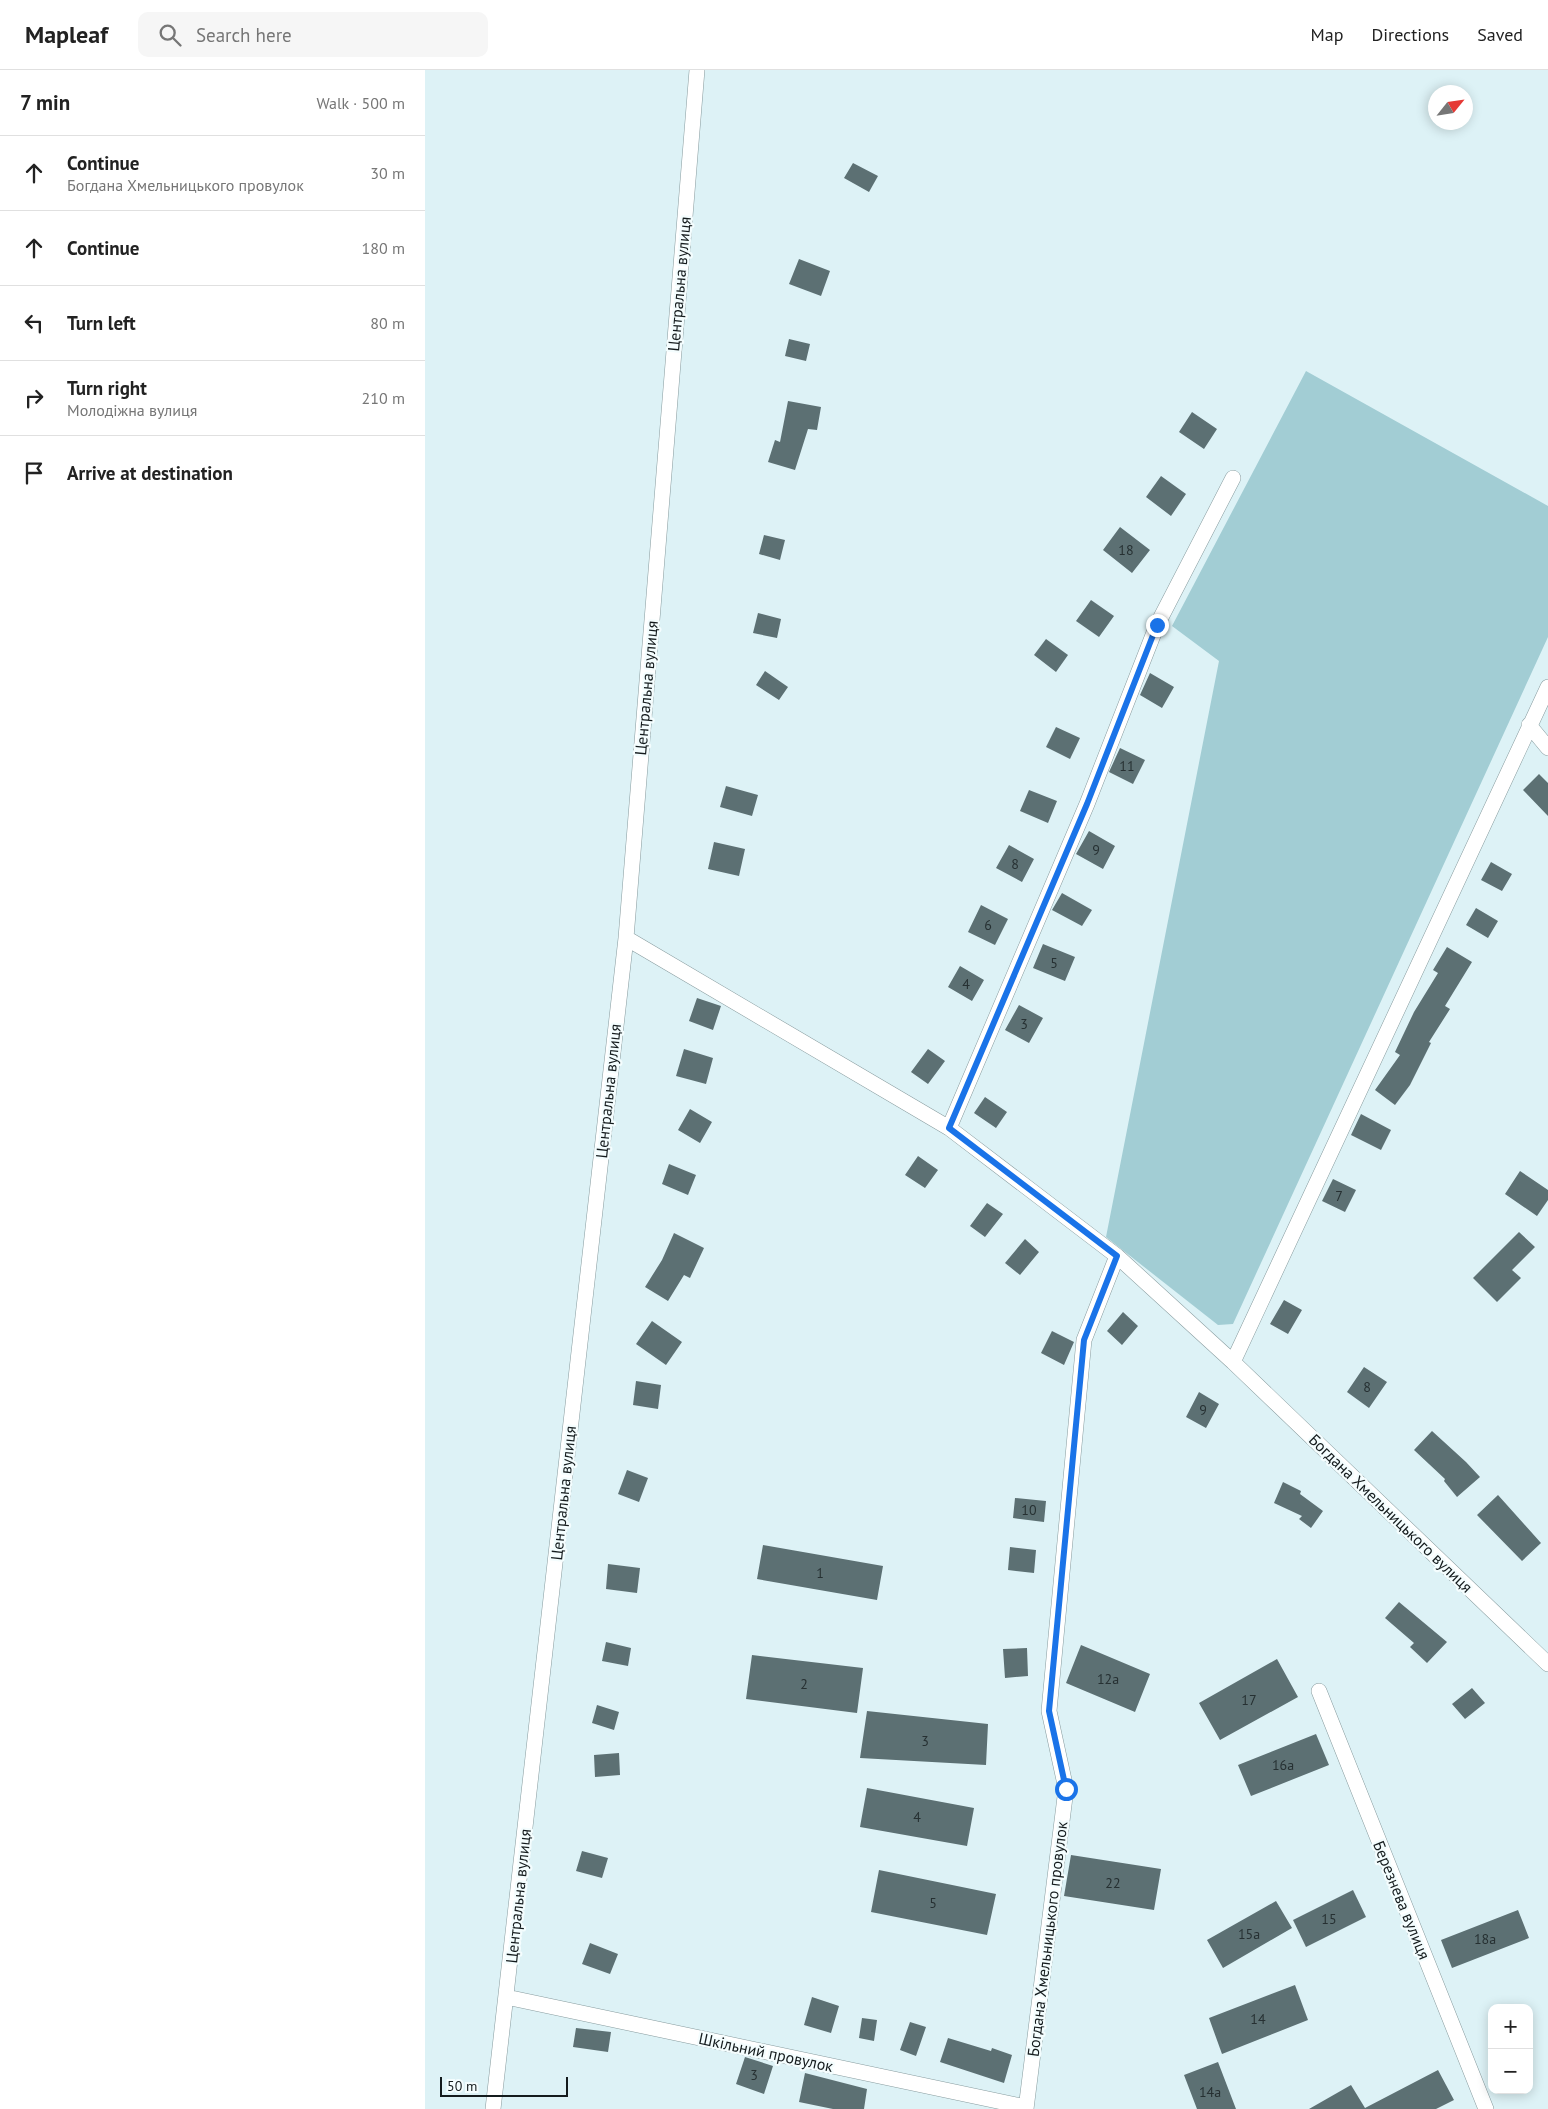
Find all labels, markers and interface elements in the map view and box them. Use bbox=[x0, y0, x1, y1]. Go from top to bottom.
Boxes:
search box bbox=[138, 12, 488, 57]
text: Mapleaf bbox=[25, 19, 108, 50]
icon: search bbox=[156, 21, 184, 49]
text: Search here bbox=[196, 23, 292, 47]
text: Map bbox=[1311, 23, 1343, 46]
text: Directions bbox=[1371, 23, 1449, 46]
text: Saved bbox=[1477, 23, 1523, 46]
north arrow bbox=[1428, 85, 1473, 130]
text: 7 min bbox=[20, 89, 70, 116]
text: Walk · 500 m bbox=[316, 93, 405, 113]
text: Continue bbox=[67, 151, 139, 175]
icon: ahead bbox=[20, 159, 48, 187]
text: 30 m bbox=[370, 163, 405, 183]
text: Богдана Хмельницького провулок bbox=[67, 175, 304, 195]
street label: Центральна вулиця bbox=[663, 216, 695, 352]
icon: ahead bbox=[20, 234, 48, 262]
text: Continue bbox=[67, 236, 139, 260]
text: 180 m bbox=[362, 238, 405, 258]
icon: left bbox=[20, 309, 48, 337]
text: Turn left bbox=[67, 311, 136, 335]
text: 80 m bbox=[370, 313, 405, 333]
text: Turn right bbox=[67, 376, 147, 400]
icon: right bbox=[20, 384, 48, 412]
text: 210 m bbox=[362, 388, 405, 408]
text: Молодіжна вулиця bbox=[67, 400, 197, 420]
icon: arrive bbox=[20, 459, 48, 487]
text: Arrive at destination bbox=[67, 461, 233, 485]
house number: 18 bbox=[1118, 541, 1134, 559]
route end bbox=[1146, 614, 1169, 637]
street label: Центральна вулиця bbox=[630, 620, 662, 756]
house number: 11 bbox=[1119, 757, 1135, 775]
house number: 9 bbox=[1092, 841, 1100, 859]
house number: 8 bbox=[1011, 855, 1019, 873]
house number: 6 bbox=[984, 916, 992, 934]
house number: 5 bbox=[1050, 954, 1058, 972]
house number: 4 bbox=[962, 975, 970, 993]
house number: 3 bbox=[1020, 1015, 1028, 1033]
street label: Центральна вулиця bbox=[591, 1023, 625, 1159]
house number: 7 bbox=[1335, 1187, 1343, 1205]
house number: 8 bbox=[1363, 1378, 1371, 1396]
house number: 9 bbox=[1199, 1401, 1207, 1419]
street label: Центральна вулиця bbox=[546, 1425, 580, 1561]
street label: Богдана Хмельницького вулиця bbox=[1305, 1429, 1477, 1597]
house number: 10 bbox=[1021, 1501, 1037, 1519]
house number: 1 bbox=[816, 1564, 824, 1582]
house number: 12а bbox=[1097, 1670, 1119, 1688]
house number: 2 bbox=[800, 1675, 808, 1693]
house number: 17 bbox=[1241, 1691, 1257, 1709]
house number: 3 bbox=[921, 1732, 929, 1750]
house number: 16а bbox=[1272, 1756, 1294, 1774]
route start bbox=[1055, 1778, 1078, 1801]
house number: 4 bbox=[913, 1808, 921, 1826]
street label: Богдана Хмельницького провулок bbox=[1023, 1820, 1071, 2058]
street label: Центральна вулиця bbox=[501, 1828, 535, 1964]
street label: Березнева вулиця bbox=[1369, 1838, 1435, 1962]
house number: 22 bbox=[1105, 1874, 1121, 1892]
house number: 5 bbox=[929, 1894, 937, 1912]
house number: 15 bbox=[1321, 1910, 1337, 1928]
house number: 15а bbox=[1238, 1925, 1260, 1943]
house number: 18а bbox=[1474, 1930, 1496, 1948]
map controls bbox=[1488, 2004, 1533, 2094]
button: + bbox=[1488, 2004, 1533, 2049]
house number: 14 bbox=[1250, 2010, 1266, 2028]
street label: Шкільний провулок bbox=[697, 2028, 835, 2076]
button: − bbox=[1488, 2049, 1533, 2094]
house number: 3 bbox=[750, 2066, 758, 2084]
scale bar bbox=[440, 2074, 567, 2097]
text: 50 m bbox=[447, 2077, 477, 2095]
house number: 14а bbox=[1199, 2083, 1221, 2101]

